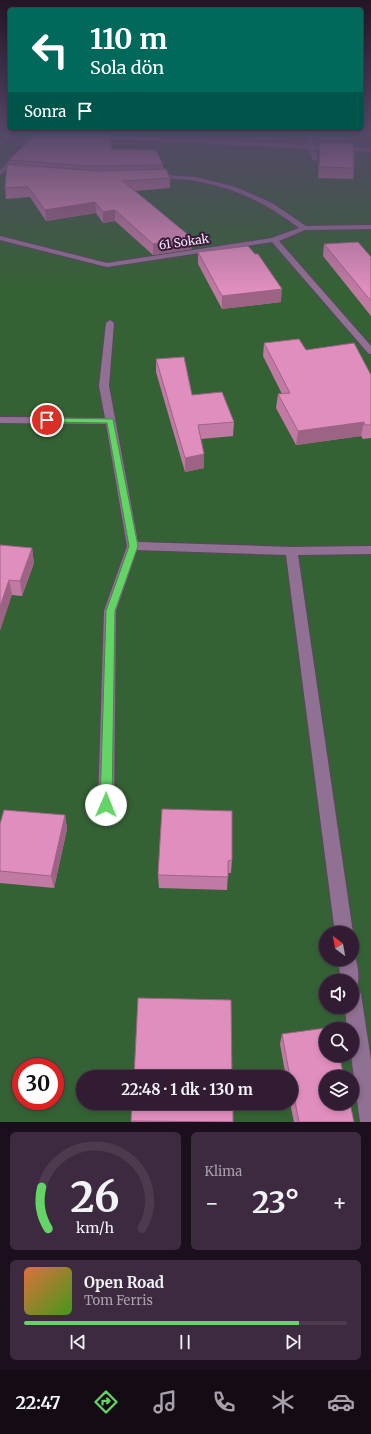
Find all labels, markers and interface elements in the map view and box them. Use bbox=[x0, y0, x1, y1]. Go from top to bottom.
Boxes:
text: 110 m bbox=[90, 21, 167, 57]
icon: left bbox=[24, 24, 76, 76]
text: Sola dön bbox=[90, 56, 164, 79]
icon: arrive bbox=[74, 100, 96, 122]
text: Sonra bbox=[24, 102, 66, 121]
street label: 61 Sokak bbox=[158, 231, 210, 252]
pin bbox=[30, 403, 64, 437]
icon: arrive bbox=[36, 409, 58, 431]
position arrow bbox=[85, 784, 127, 826]
north arrow bbox=[319, 926, 359, 966]
map controls bbox=[319, 926, 359, 1110]
button: sound bbox=[319, 974, 359, 1014]
button: search bbox=[319, 1022, 359, 1062]
speed limit sign: 30 bbox=[12, 1058, 64, 1110]
button: layers bbox=[319, 1070, 359, 1110]
text: 22:48 · 1 dk · 130 m bbox=[121, 1080, 253, 1099]
text: Klima bbox=[205, 1163, 242, 1180]
text: 26 bbox=[71, 1171, 120, 1223]
text: 23° bbox=[252, 1183, 300, 1221]
text: − bbox=[205, 1189, 219, 1217]
text: + bbox=[332, 1189, 347, 1217]
text: km/h bbox=[76, 1219, 115, 1237]
text: Open Road bbox=[84, 1273, 164, 1292]
text: Tom Ferris bbox=[84, 1292, 153, 1309]
icon: previous bbox=[67, 1331, 89, 1353]
icon: pause bbox=[174, 1331, 196, 1353]
icon: next bbox=[282, 1331, 304, 1353]
icon: directions bbox=[92, 1388, 120, 1416]
icon: music bbox=[151, 1388, 179, 1416]
icon: phone bbox=[210, 1388, 238, 1416]
icon: climate bbox=[269, 1388, 297, 1416]
icon: car bbox=[327, 1388, 355, 1416]
text: 22:47 bbox=[15, 1391, 61, 1414]

